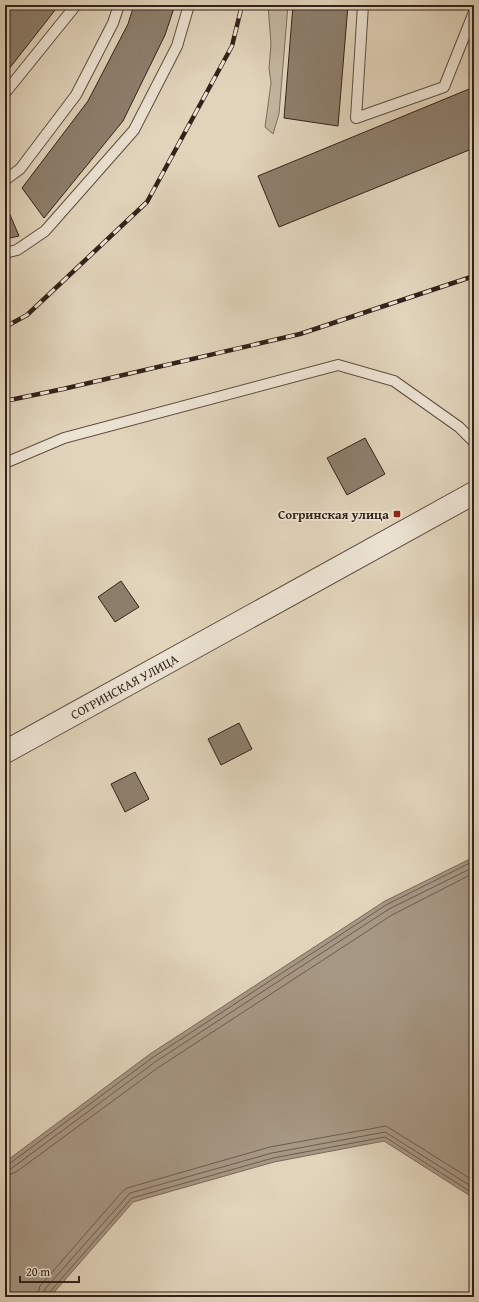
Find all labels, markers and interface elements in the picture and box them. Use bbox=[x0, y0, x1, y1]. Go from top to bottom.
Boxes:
place label: Согринская улица bbox=[278, 505, 389, 524]
marker: Согринская улица bbox=[392, 509, 402, 519]
street label: СОГРИНСКАЯ УЛИЦА bbox=[67, 649, 182, 724]
scale bar bbox=[20, 1258, 79, 1284]
text: 20 m bbox=[26, 1263, 50, 1280]

